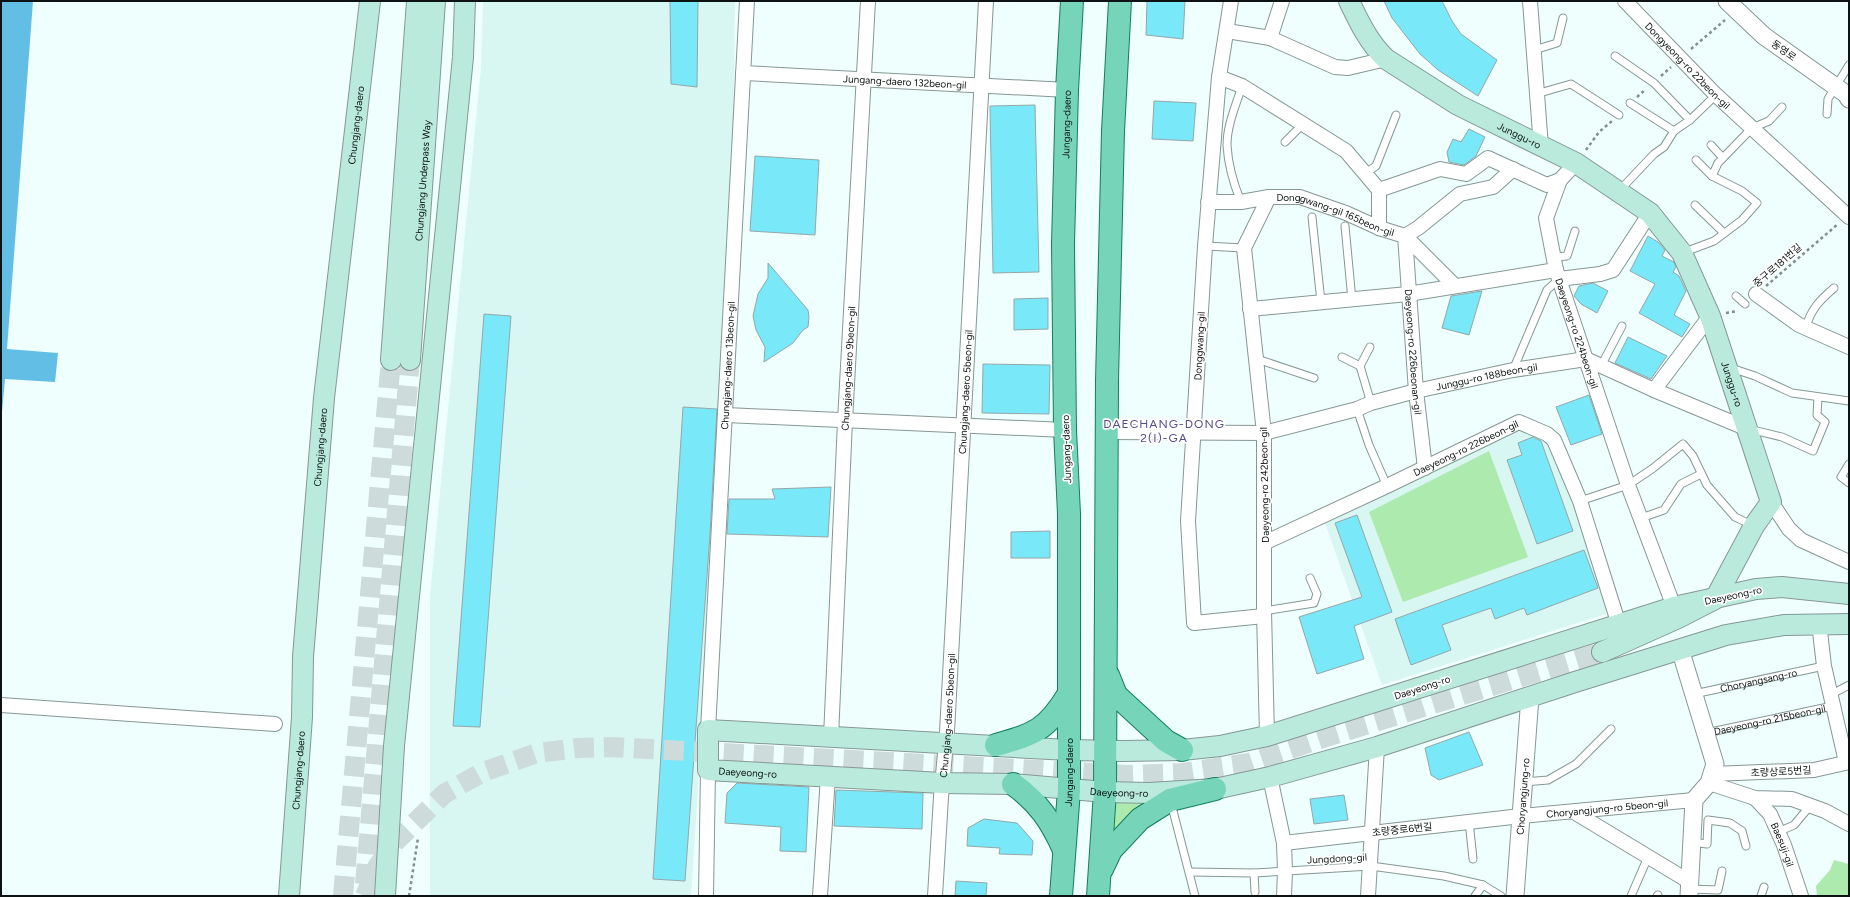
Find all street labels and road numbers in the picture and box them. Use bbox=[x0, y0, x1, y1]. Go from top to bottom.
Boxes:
street label: Dongyeong-ro 22beon-gil bbox=[1642, 20, 1733, 112]
street label: 동영로 bbox=[1769, 37, 1799, 64]
street label: Jungang-daero 132beon-gil bbox=[843, 72, 967, 92]
street label: Chungjang-daero bbox=[345, 85, 367, 165]
street label: Jungang-daero bbox=[1059, 90, 1074, 159]
street label: Chungjang Underpass Way bbox=[412, 119, 434, 241]
street label: Junggu-ro bbox=[1495, 119, 1543, 152]
street label: Donggwang-gil 165beon-gil bbox=[1276, 191, 1396, 239]
street label: 중구로181번길 bbox=[1750, 241, 1804, 290]
street label: Daeyeong-ro 224beon-gil bbox=[1552, 276, 1601, 390]
street label: Daeyeong-ro 226beonan-gil bbox=[1402, 288, 1425, 415]
street label: Chungjang-daero 13beon-gil bbox=[718, 301, 738, 430]
street label: Chungjang-daero 9beon-gil bbox=[839, 306, 858, 431]
street label: Donggwang-gil bbox=[1191, 311, 1208, 381]
street label: Chungjang-daero 5beon-gil bbox=[956, 329, 975, 454]
street label: Junggu-ro 188beon-gil bbox=[1435, 360, 1538, 394]
street label: Junggu-ro bbox=[1718, 360, 1745, 409]
street label: Chungjang-daero bbox=[311, 407, 330, 487]
street label: Jungang-daero bbox=[1059, 414, 1074, 483]
street label: Daeyeong-ro 226beon-gil bbox=[1411, 417, 1521, 479]
street label: Daeyeong-ro 242beon-gil bbox=[1257, 427, 1272, 543]
street label: Daeyeong-ro bbox=[1703, 583, 1763, 608]
street label: Chungjang-daero 5beon-gil bbox=[937, 653, 958, 778]
street label: Choryangsang-ro bbox=[1719, 666, 1798, 695]
street label: Daeyeong-ro bbox=[1392, 672, 1452, 703]
street label: Daeyeong-ro 215beon-gil bbox=[1713, 702, 1827, 738]
street label: Chungjang-daero bbox=[289, 730, 308, 810]
street label: Jungang-daero bbox=[1062, 738, 1076, 807]
street label: Choryangjung-ro bbox=[1514, 757, 1532, 835]
street label: 초량상로5번길 bbox=[1750, 763, 1812, 780]
street label: Daeyeong-ro bbox=[718, 765, 778, 781]
street label: Daeyeong-ro bbox=[1089, 785, 1149, 800]
street label: Choryangjung-ro 5beon-gil bbox=[1546, 796, 1669, 821]
street label: 초량중로6번길 bbox=[1371, 820, 1433, 839]
street label: Baesuji-gil bbox=[1768, 820, 1797, 868]
street label: Jungdong-gil bbox=[1307, 850, 1367, 867]

